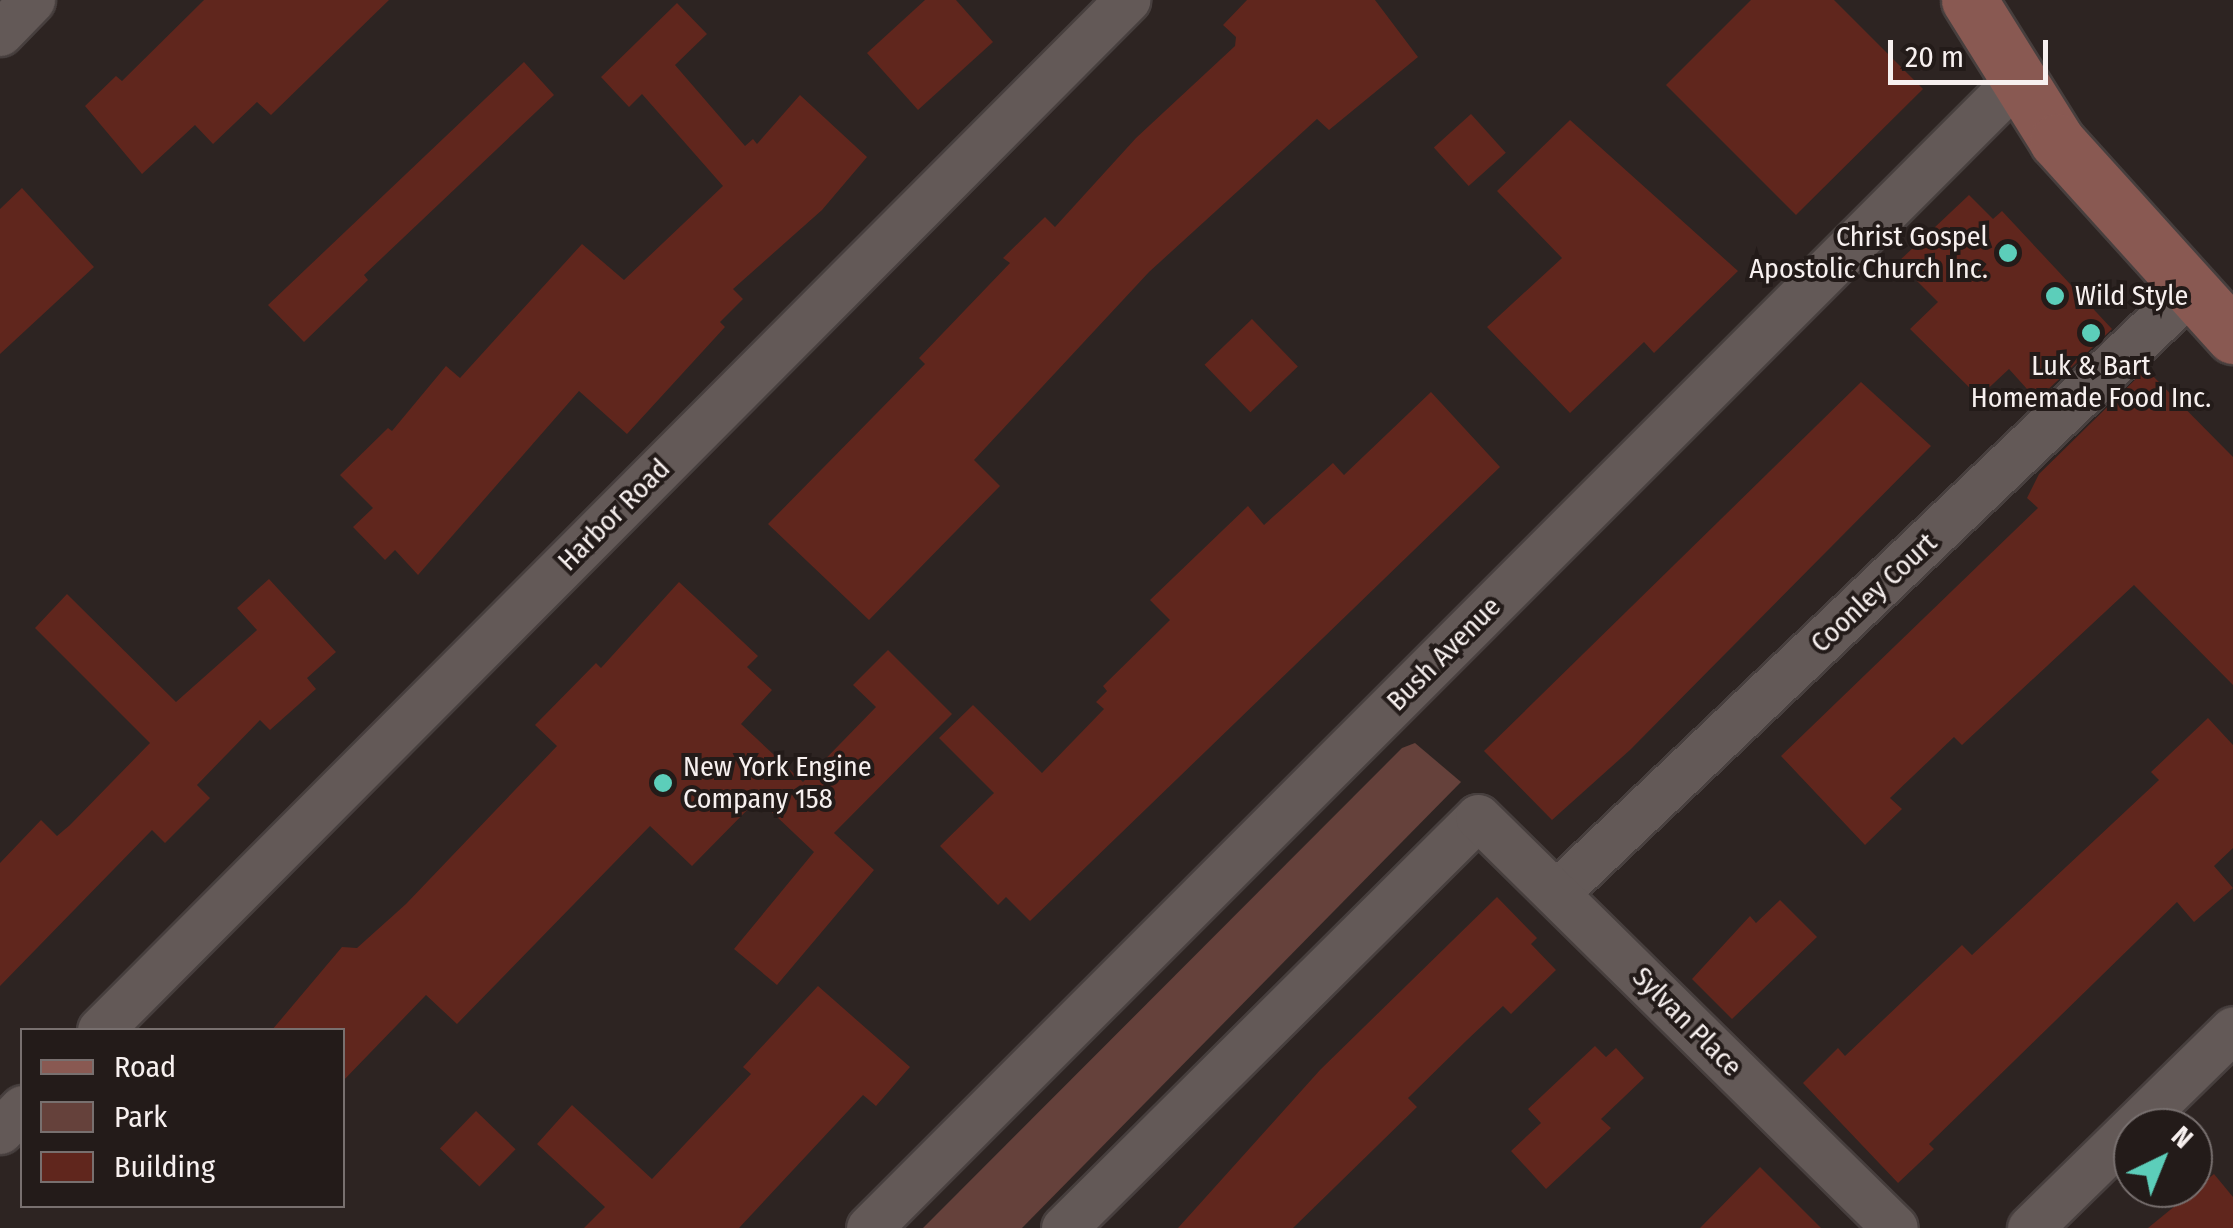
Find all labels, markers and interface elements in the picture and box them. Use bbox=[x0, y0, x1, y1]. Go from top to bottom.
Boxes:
scale bar bbox=[1893, 20, 2053, 82]
text: 20 m bbox=[1905, 39, 1964, 75]
place label: Christ Gospel Apostolic Church Inc. bbox=[1749, 220, 1988, 286]
marker: Christ Gospel Apostolic Church Inc. bbox=[1997, 242, 2019, 264]
place label: Wild Style bbox=[2075, 279, 2188, 313]
marker: Wild Style bbox=[2044, 285, 2066, 307]
marker: Luk & Bart Homemade Food Inc. bbox=[2080, 322, 2102, 344]
place label: Luk & Bart Homemade Food Inc. bbox=[1971, 349, 2211, 415]
street label: Harbor Road bbox=[551, 452, 677, 578]
street label: Coonley Court bbox=[1804, 526, 1944, 660]
street label: Bush Avenue bbox=[1380, 590, 1508, 718]
place label: New York Engine Company 158 bbox=[683, 750, 872, 816]
marker: New York Engine Company 158 bbox=[652, 772, 674, 794]
street label: Sylvan Place bbox=[1625, 960, 1749, 1084]
legend bbox=[20, 1028, 345, 1208]
text: Road bbox=[114, 1049, 176, 1085]
text: Park bbox=[114, 1099, 167, 1135]
north arrow bbox=[2113, 1108, 2213, 1208]
text: N bbox=[2165, 1119, 2200, 1155]
text: Building bbox=[114, 1149, 215, 1185]

